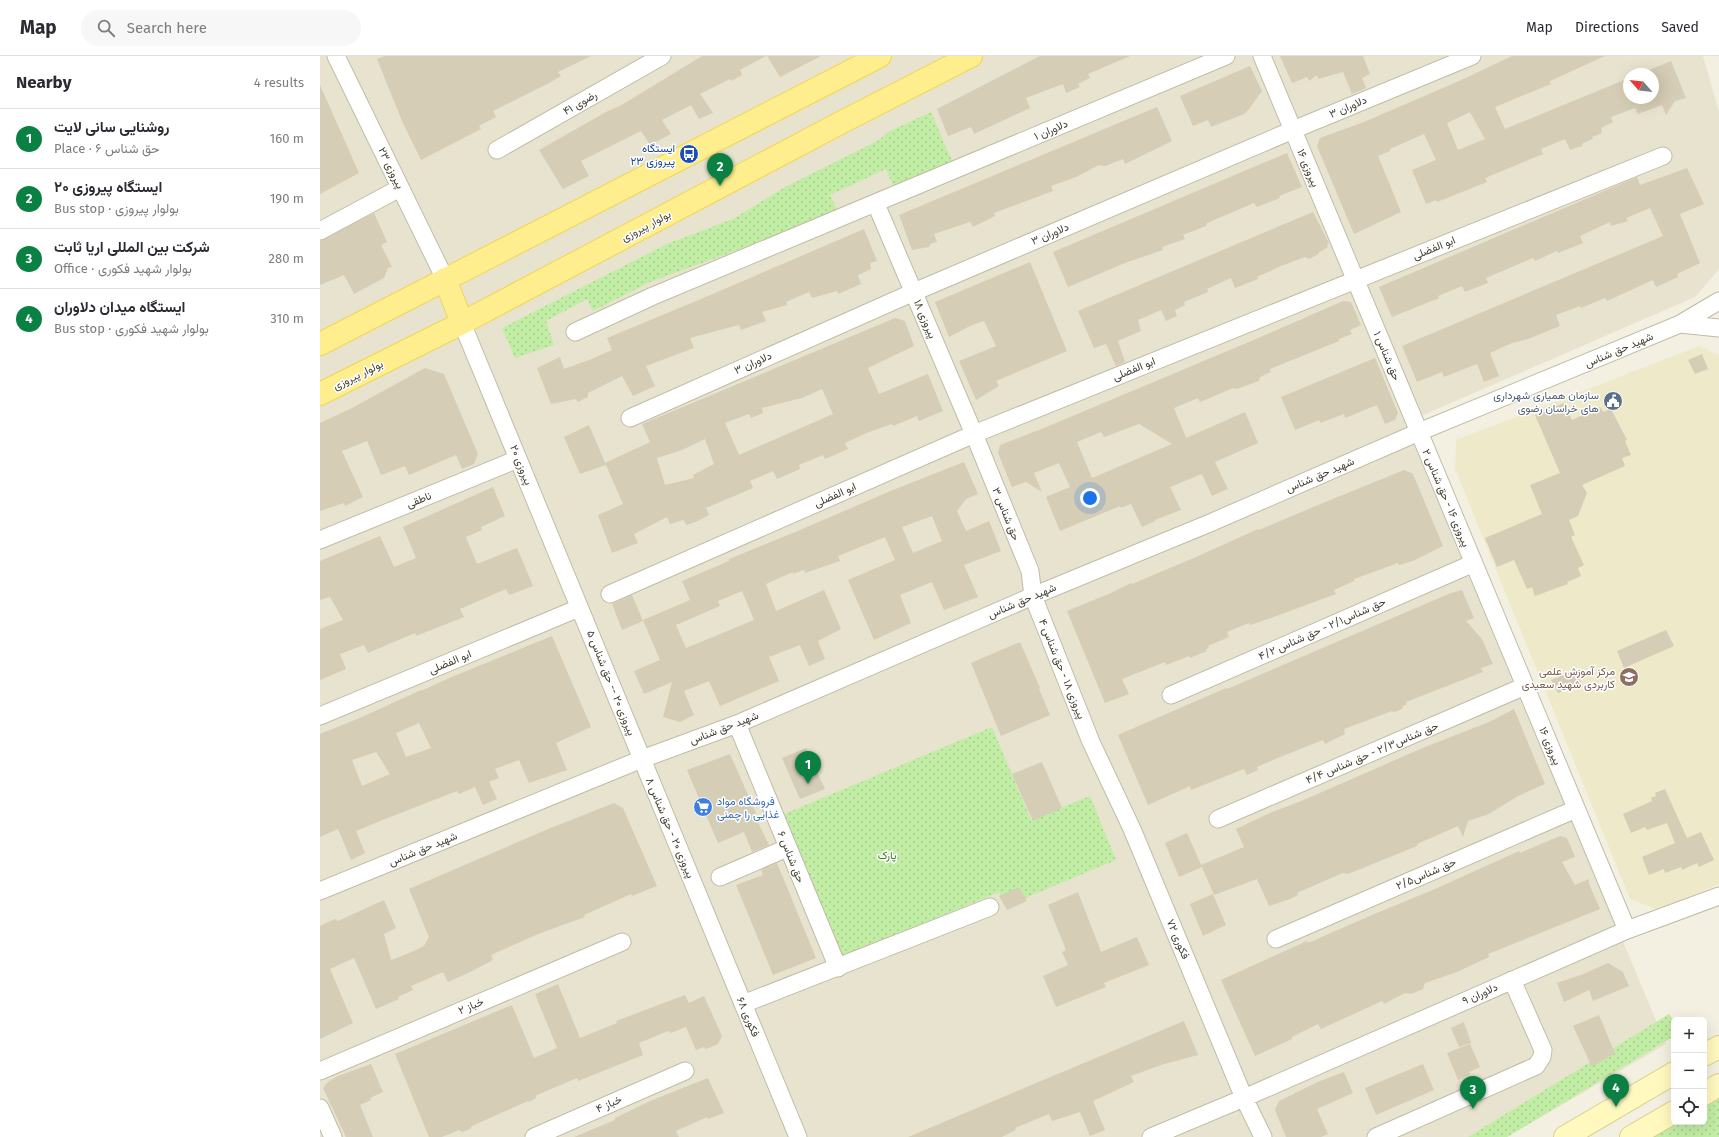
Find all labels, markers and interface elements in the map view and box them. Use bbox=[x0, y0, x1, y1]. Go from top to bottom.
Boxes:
search box bbox=[81, 10, 361, 46]
text: Map bbox=[20, 16, 57, 39]
icon: search bbox=[95, 17, 117, 39]
text: Search here bbox=[127, 19, 207, 37]
text: Map bbox=[1526, 19, 1553, 36]
text: Directions bbox=[1575, 19, 1639, 36]
text: Saved bbox=[1661, 19, 1699, 36]
north arrow bbox=[1623, 68, 1659, 104]
text: Nearby bbox=[16, 72, 71, 93]
text: 4 results bbox=[254, 75, 304, 90]
street label: رضوی ۴۱ bbox=[561, 88, 600, 118]
street label: دلاوران ۳ bbox=[1327, 93, 1369, 121]
street label: دلاوران ۱ bbox=[1032, 117, 1070, 143]
text: روشنایی سانی لایت bbox=[54, 118, 169, 136]
text: 1 bbox=[26, 131, 32, 146]
text: 160 m bbox=[270, 131, 304, 146]
text: Place · حق شناس ۶ bbox=[54, 141, 160, 156]
place label: ایستگاه پیروزی ۲۳ bbox=[630, 142, 675, 169]
bus stop icon: ایستگاه پیروزی ۲۳ bbox=[678, 143, 700, 165]
street label: پیروزی ۲۳ bbox=[374, 145, 407, 192]
street label: پیروزی ۱۶ bbox=[1293, 147, 1322, 190]
pin: 2 bbox=[707, 153, 733, 186]
text: ایستگاه پیروزی ۲۰ bbox=[54, 178, 162, 196]
text: 2 bbox=[26, 191, 32, 206]
text: 190 m bbox=[270, 191, 304, 206]
text: Bus stop · بولوار پیروزی bbox=[54, 201, 179, 216]
street label: بولوار پیروزی bbox=[619, 208, 673, 245]
street label: دلاوران ۳ bbox=[1029, 220, 1071, 248]
street label: ابو الفضلی bbox=[1411, 234, 1457, 262]
text: شرکت بین المللی اریا ثابت bbox=[54, 238, 210, 256]
text: 3 bbox=[26, 251, 32, 266]
text: 280 m bbox=[269, 251, 304, 266]
text: Office · بولوار شهید فکوری bbox=[54, 261, 192, 276]
street label: پیروزی ۱۸ bbox=[910, 297, 939, 341]
text: ایستگاه میدان دلاوران bbox=[54, 298, 185, 316]
text: 4 bbox=[25, 311, 33, 326]
text: 310 m bbox=[270, 311, 304, 326]
text: Bus stop · بولوار شهید فکوری bbox=[54, 321, 209, 336]
street label: حق شناس ۱ bbox=[1371, 329, 1403, 383]
street label: شهید حق شناس bbox=[1583, 330, 1655, 370]
street label: دلاوران ۳ bbox=[732, 349, 774, 377]
street label: ابو الفضلی bbox=[1111, 355, 1157, 383]
street label: بولوار پیروزی bbox=[331, 357, 386, 394]
place label: سازمان همیاری شهرداری های خراسان رضوی bbox=[1493, 389, 1599, 415]
public building icon: سازمان همیاری شهرداری های خراسان رضوی bbox=[1602, 390, 1624, 412]
street label: پیروزی ۲۰ bbox=[506, 443, 535, 487]
street label: پیروزی ۱۶ - حق شناس ۲ bbox=[1419, 447, 1473, 550]
street label: شهید حق شناس bbox=[1284, 455, 1356, 495]
street label: ابو الفضلی bbox=[812, 480, 858, 510]
street label: حق شناس ۳ bbox=[989, 485, 1023, 543]
your location bbox=[1080, 488, 1100, 508]
street label: ناطقی bbox=[405, 489, 433, 511]
street label: شهید حق شناس bbox=[986, 581, 1058, 621]
street label: حق شناس۲/۱ - حق شناس ۴/۲ bbox=[1256, 595, 1388, 663]
street label: پیروزی ۱۸ - حق شناس ۴ bbox=[1035, 617, 1088, 722]
street label: پیروزی ۲۰ -- حق شناس ۵ bbox=[583, 629, 638, 738]
street label: ابو الفضلی bbox=[427, 647, 473, 677]
place label: مرکز آموزش علمی کاربردی شهید سعیدی bbox=[1522, 665, 1615, 691]
school or university icon: مرکز آموزش علمی کاربردی شهید سعیدی bbox=[1618, 666, 1640, 688]
street label: شهید حق شناس bbox=[688, 709, 761, 747]
street label: حق شناس۲/۳ - حق شناس ۴/۴ bbox=[1304, 719, 1440, 787]
street label: پیروزی ۱۶ bbox=[1535, 725, 1564, 768]
pin: 1 bbox=[795, 751, 821, 784]
street label: پیروزی ۲۰ - حق شناس ۸ bbox=[642, 776, 697, 881]
place label: فروشگاه مواد غذایی را چمنی bbox=[717, 795, 779, 822]
supermarket icon: فروشگاه مواد غذایی را چمنی bbox=[692, 796, 714, 818]
street label: شهید حق شناس bbox=[387, 829, 460, 869]
street label: حق شناس ۶ bbox=[775, 829, 807, 885]
park label: پارک bbox=[878, 849, 896, 863]
street label: حق شناس۲/۵ bbox=[1394, 855, 1458, 893]
street label: فکوری ۷۲ bbox=[1164, 917, 1192, 961]
street label: دلاوران ۹ bbox=[1460, 980, 1500, 1008]
street label: خباز ۲ bbox=[456, 995, 486, 1017]
street label: فکوری ۶۸ bbox=[734, 995, 762, 1039]
map controls bbox=[1671, 1017, 1707, 1125]
button: + bbox=[1671, 1017, 1707, 1053]
button: − bbox=[1671, 1053, 1707, 1089]
pin: 4 bbox=[1603, 1074, 1629, 1107]
pin: 3 bbox=[1460, 1076, 1486, 1109]
button: locate bbox=[1671, 1089, 1707, 1125]
street label: خباز ۴ bbox=[594, 1093, 624, 1115]

